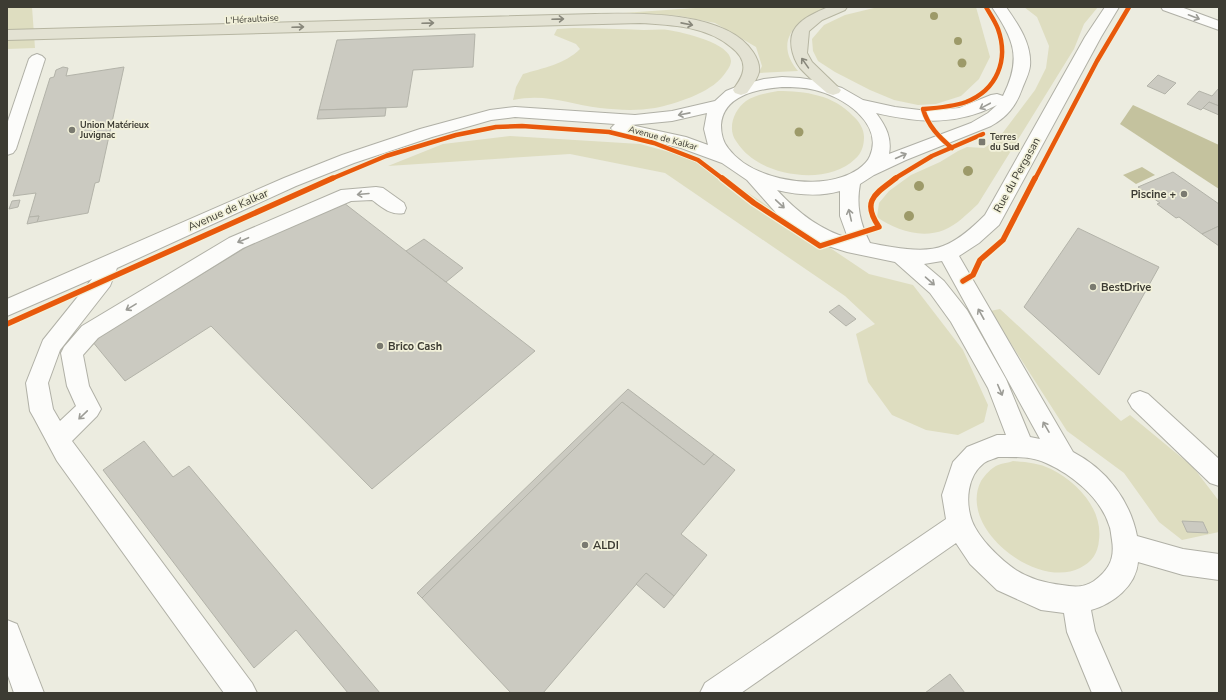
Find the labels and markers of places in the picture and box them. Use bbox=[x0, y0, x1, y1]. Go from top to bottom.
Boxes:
place label: Union Matérieux Juvignac bbox=[79, 119, 149, 141]
marker: Union Matérieux Juvignac bbox=[67, 125, 77, 135]
place label: Terres du Sud bbox=[990, 131, 1019, 153]
marker: Terres du Sud bbox=[977, 137, 987, 147]
place label: Piscine + bbox=[1131, 187, 1176, 202]
marker: Piscine + bbox=[1179, 189, 1189, 199]
place label: BestDrive bbox=[1101, 280, 1151, 295]
marker: BestDrive bbox=[1088, 282, 1098, 292]
place label: Brico Cash bbox=[388, 339, 442, 354]
marker: Brico Cash bbox=[375, 341, 385, 351]
place label: ALDI bbox=[593, 538, 619, 553]
marker: ALDI bbox=[580, 540, 590, 550]

